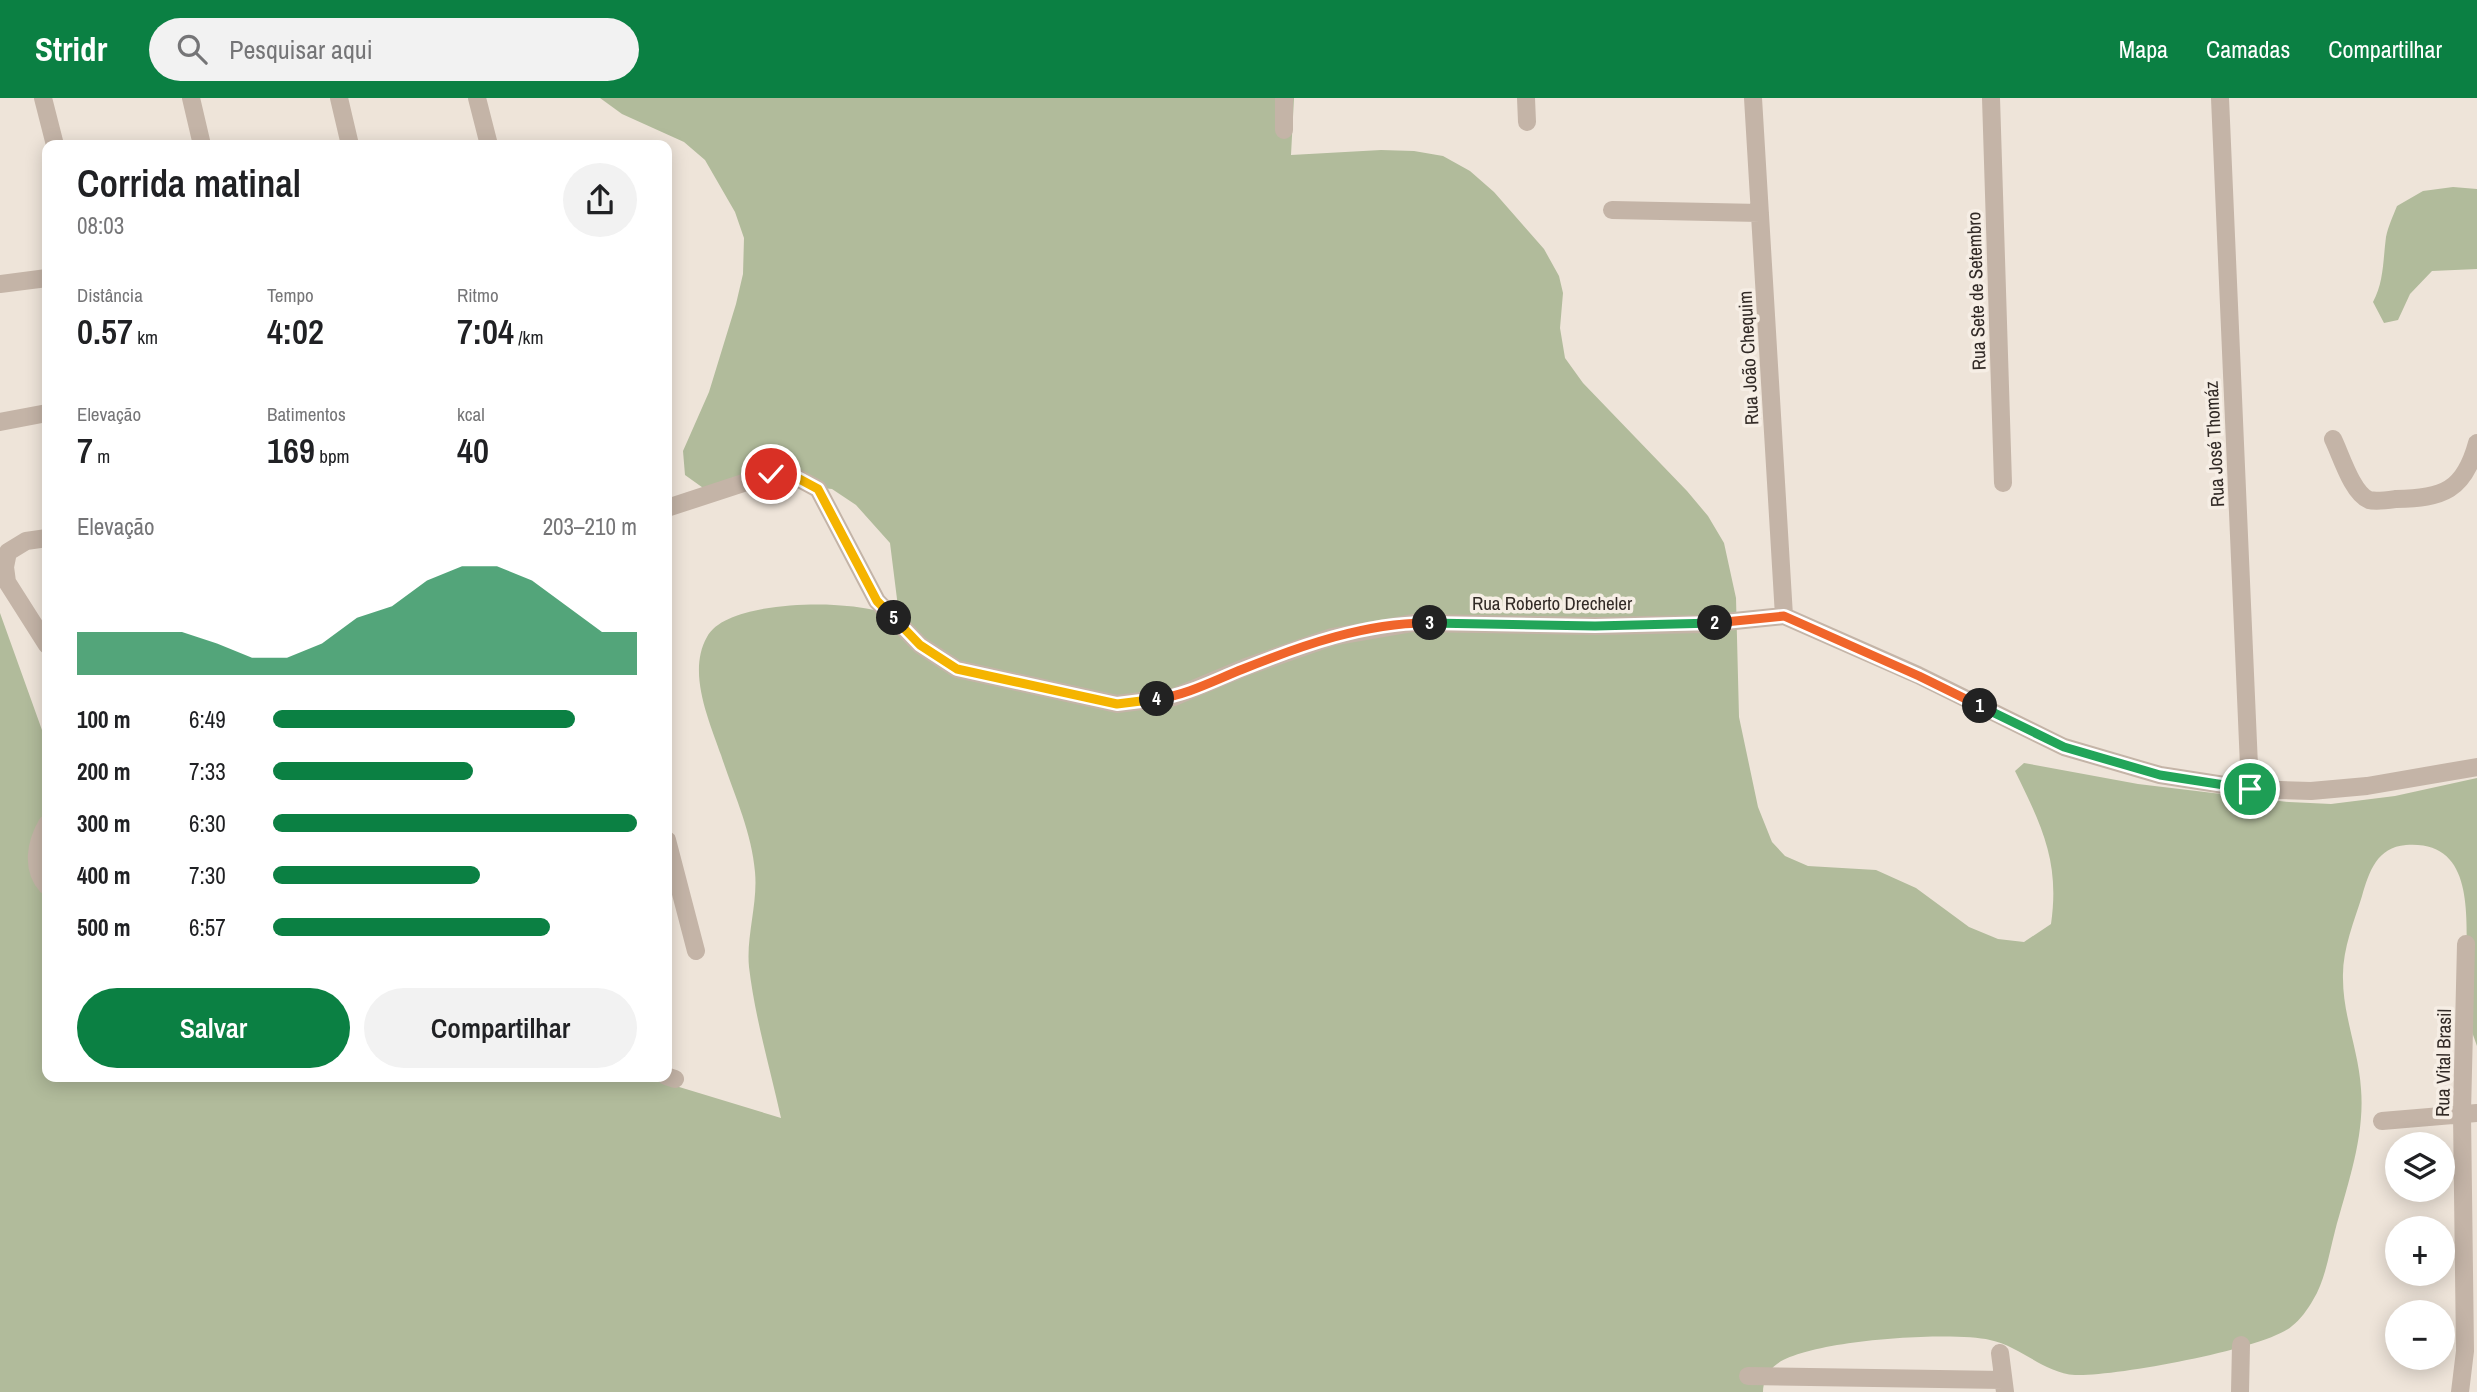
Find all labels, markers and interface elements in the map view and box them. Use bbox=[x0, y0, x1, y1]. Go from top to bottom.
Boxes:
search box bbox=[149, 18, 639, 81]
text: Stridr bbox=[35, 27, 107, 71]
icon: search bbox=[173, 30, 211, 68]
text: Pesquisar aqui bbox=[229, 32, 373, 67]
text: Mapa bbox=[2119, 33, 2168, 65]
text: Camadas bbox=[2206, 33, 2290, 65]
text: Compartilhar bbox=[2328, 33, 2442, 65]
text: Corrida matinal bbox=[77, 158, 301, 209]
button: share bbox=[563, 163, 637, 237]
text: 08:03 bbox=[77, 210, 124, 241]
street label: Rua Sete de Setembro bbox=[1960, 211, 1992, 371]
text: Distância bbox=[77, 282, 143, 308]
text: Tempo bbox=[267, 282, 314, 308]
text: Ritmo bbox=[457, 282, 499, 308]
street label: Rua João Chequim bbox=[1732, 290, 1764, 426]
text: 0.57 bbox=[77, 308, 133, 355]
text: 4:02 bbox=[267, 308, 324, 355]
text: 7:04 bbox=[457, 308, 514, 355]
text: km bbox=[133, 324, 158, 350]
text: /km bbox=[514, 324, 543, 350]
street label: Rua José Thomáz bbox=[2198, 380, 2230, 508]
text: Elevação bbox=[77, 401, 141, 427]
text: Batimentos bbox=[267, 401, 346, 427]
text: kcal bbox=[457, 401, 485, 427]
text: 7 bbox=[77, 427, 93, 474]
text: 169 bbox=[267, 427, 315, 474]
text: 40 bbox=[457, 427, 489, 474]
text: m bbox=[93, 443, 110, 469]
text: bpm bbox=[315, 443, 350, 469]
pin bbox=[741, 444, 801, 504]
icon: check bbox=[752, 455, 790, 493]
text: Elevação bbox=[77, 511, 155, 542]
text: 203–210 m bbox=[543, 511, 637, 542]
street label: Rua Roberto Drecheler bbox=[1472, 590, 1633, 616]
pin: 5 bbox=[876, 601, 912, 636]
text: 5 bbox=[889, 604, 898, 630]
pin: 3 bbox=[1412, 606, 1448, 640]
pin: 2 bbox=[1698, 606, 1732, 640]
text: 3 bbox=[1425, 609, 1434, 635]
text: 2 bbox=[1710, 609, 1719, 635]
pin: 4 bbox=[1140, 682, 1174, 716]
text: 4 bbox=[1152, 685, 1161, 711]
pin: 1 bbox=[1962, 688, 1997, 724]
text: 1 bbox=[1975, 692, 1984, 718]
text: 100 m bbox=[77, 704, 130, 735]
text: 6:49 bbox=[189, 704, 226, 735]
text: 200 m bbox=[77, 756, 130, 787]
text: 7:33 bbox=[189, 756, 226, 787]
pin bbox=[2220, 759, 2280, 819]
icon: arrive bbox=[2231, 770, 2269, 808]
text: 300 m bbox=[77, 808, 130, 839]
text: 6:30 bbox=[189, 808, 226, 839]
text: 400 m bbox=[77, 860, 130, 891]
text: 7:30 bbox=[189, 860, 226, 891]
text: 500 m bbox=[77, 912, 130, 943]
text: 6:57 bbox=[189, 912, 226, 943]
button: Salvar bbox=[77, 988, 350, 1068]
button: Compartilhar bbox=[364, 988, 637, 1068]
street label: Rua Vital Brasil bbox=[2429, 1009, 2457, 1117]
map controls bbox=[2385, 1132, 2455, 1370]
button: layers bbox=[2385, 1132, 2455, 1202]
button: + bbox=[2385, 1216, 2455, 1286]
button: − bbox=[2385, 1300, 2455, 1370]

